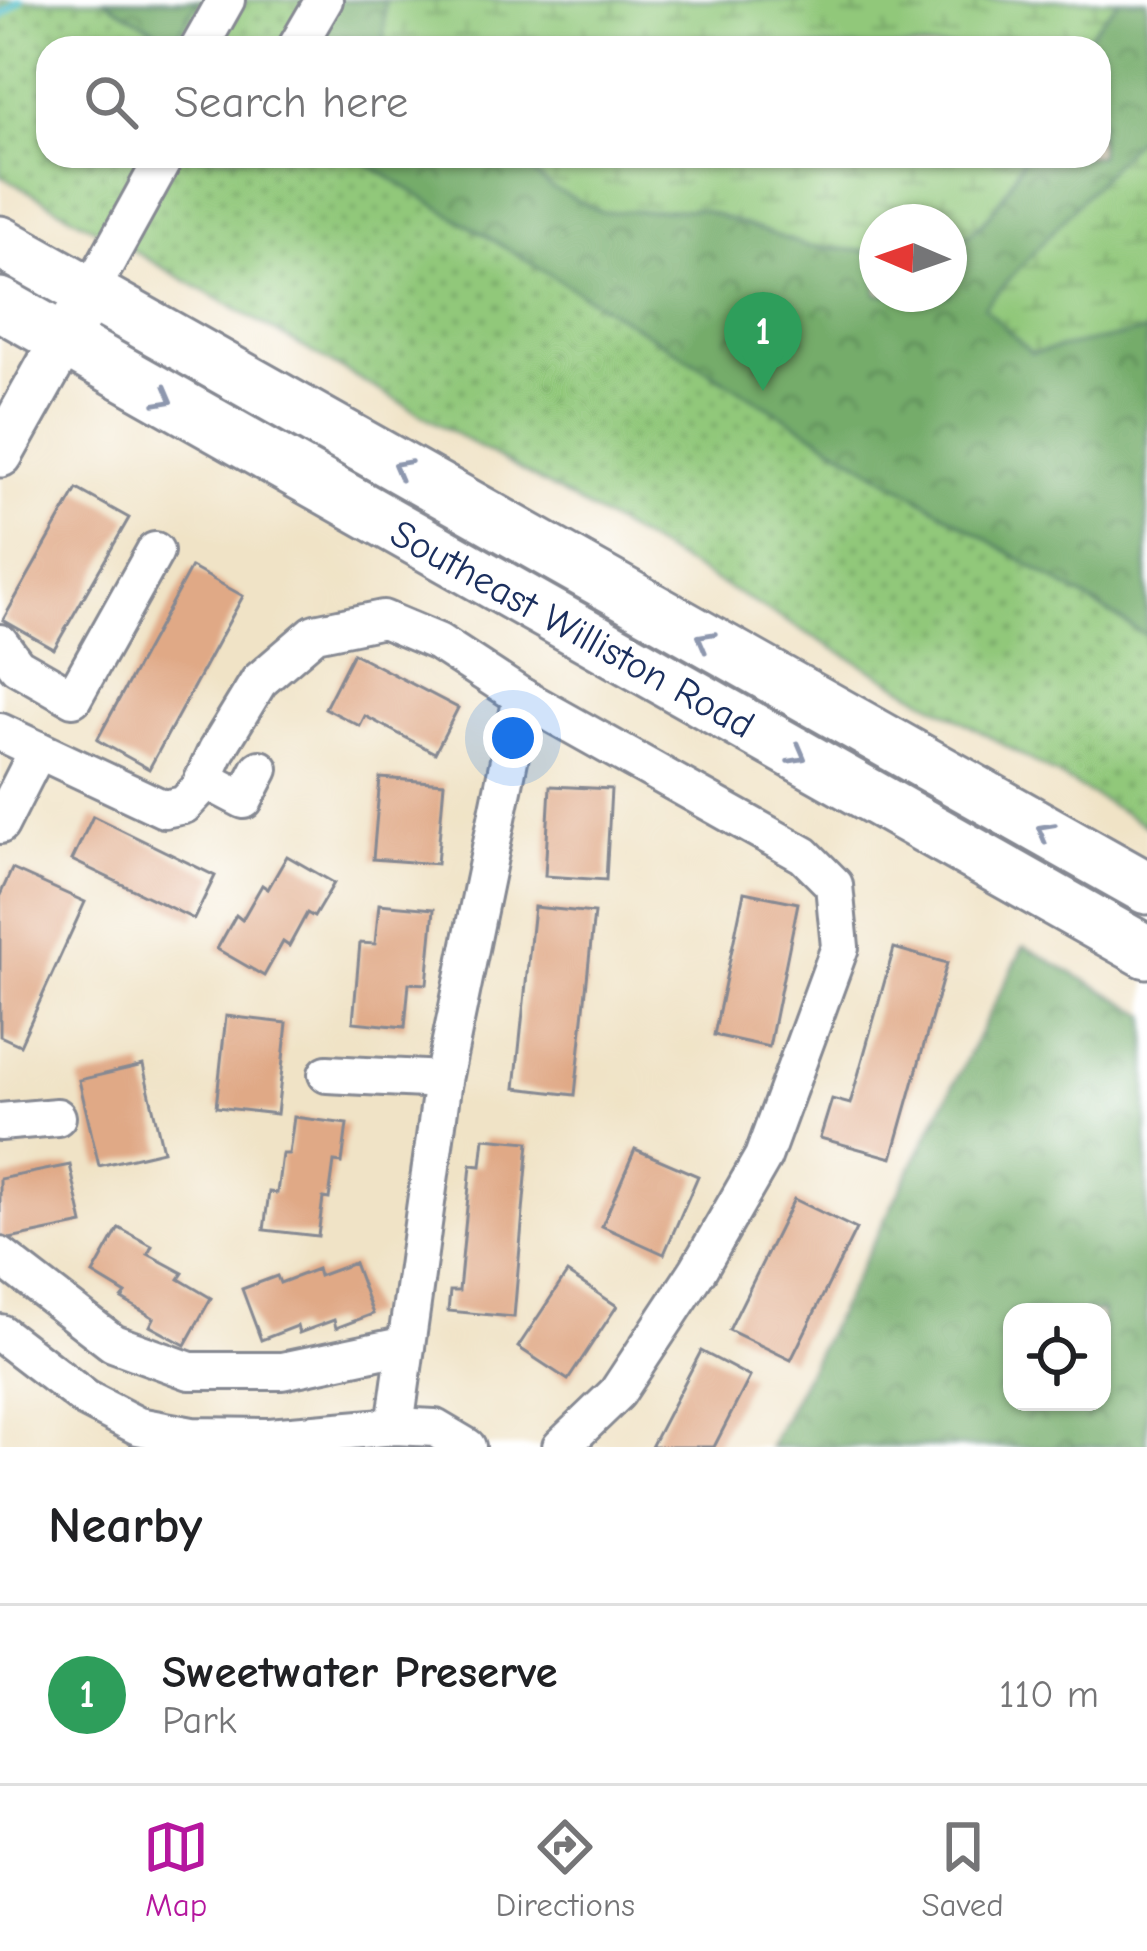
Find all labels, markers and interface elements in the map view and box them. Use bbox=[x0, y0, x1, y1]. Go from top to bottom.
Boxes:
search box bbox=[36, 36, 1111, 168]
icon: search bbox=[78, 69, 144, 135]
text: Search here bbox=[174, 76, 408, 128]
north arrow bbox=[859, 204, 967, 312]
pin: 1 bbox=[724, 292, 802, 391]
one-way arrow bbox=[153, 384, 174, 407]
one-way arrow bbox=[392, 459, 414, 482]
street label: Southeast Williston Road bbox=[383, 511, 762, 748]
one-way arrow bbox=[697, 631, 718, 654]
your location bbox=[483, 708, 543, 768]
one-way arrow bbox=[785, 740, 806, 763]
one-way arrow bbox=[1036, 822, 1058, 845]
map controls bbox=[1003, 1303, 1111, 1411]
button: locate bbox=[1003, 1303, 1111, 1411]
text: Nearby bbox=[48, 1496, 202, 1555]
text: Sweetwater Preserve bbox=[162, 1646, 558, 1698]
text: 1 bbox=[79, 1672, 95, 1717]
text: 110 m bbox=[999, 1672, 1099, 1717]
text: Park bbox=[162, 1698, 237, 1743]
tab: Map bbox=[143, 1814, 209, 1924]
tab: Directions bbox=[496, 1814, 635, 1924]
tab: Saved bbox=[921, 1814, 1004, 1924]

